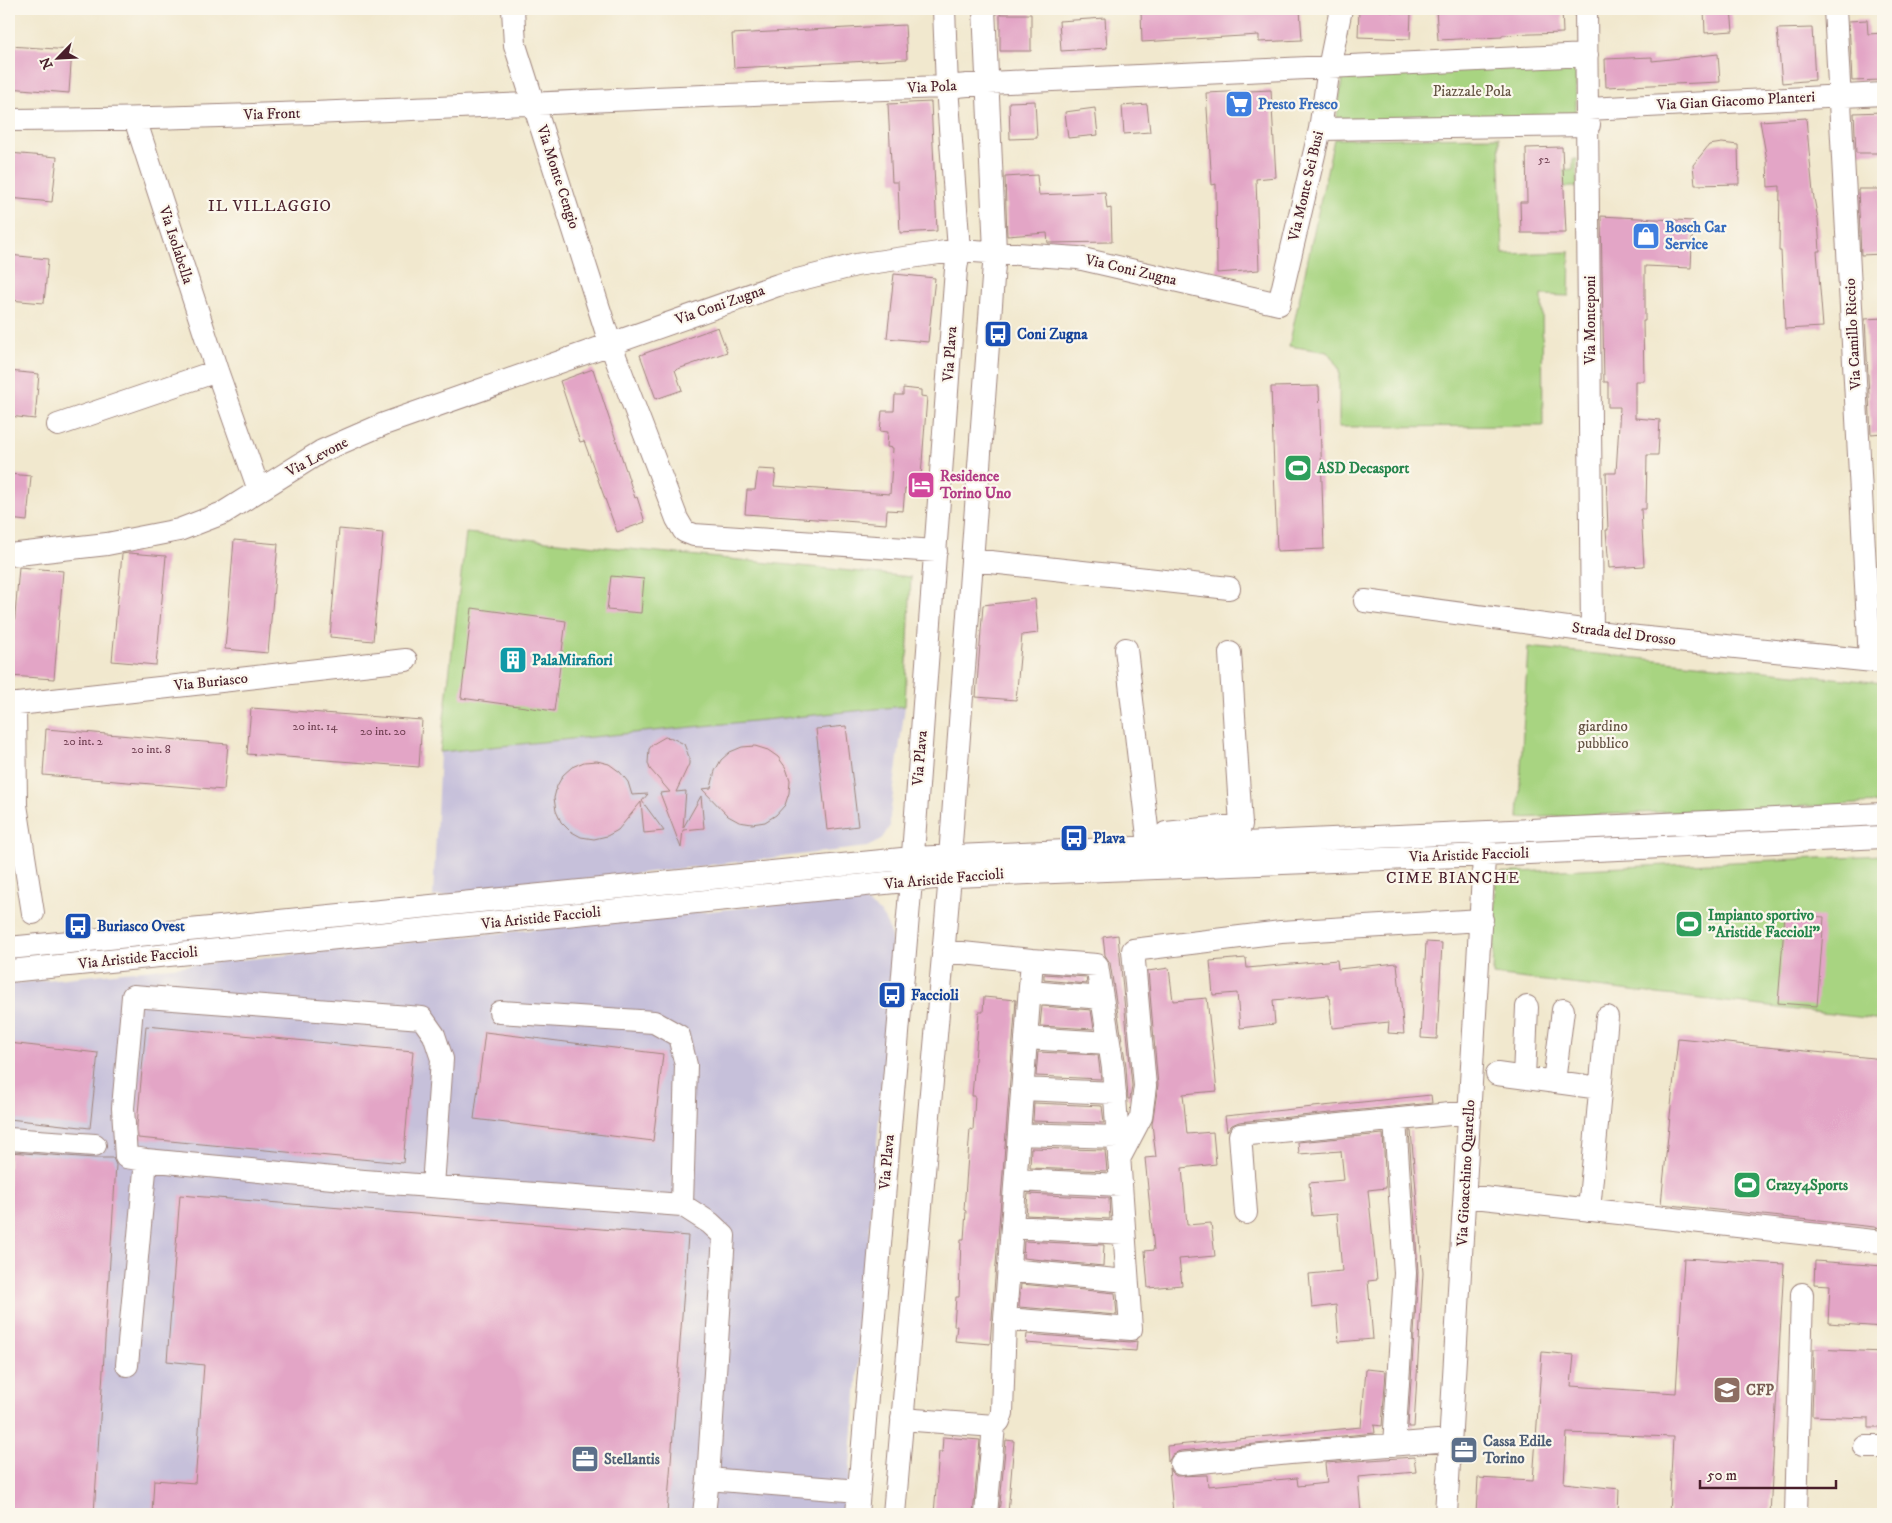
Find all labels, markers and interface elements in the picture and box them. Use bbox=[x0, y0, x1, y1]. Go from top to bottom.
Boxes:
north arrow bbox=[32, 32, 82, 82]
text: N bbox=[36, 54, 58, 72]
street label: Via Pola bbox=[906, 76, 958, 98]
park label: Piazzale Pola bbox=[1433, 82, 1512, 101]
street label: Via Gian Giacomo Planteri bbox=[1655, 87, 1816, 115]
supermarket icon: Presto Fresco bbox=[1224, 89, 1254, 119]
place label: Presto Fresco bbox=[1258, 95, 1339, 114]
street label: Via Front bbox=[242, 104, 301, 125]
street label: Via Monte Cengio bbox=[532, 122, 584, 231]
street label: Via Monte Sei Busi bbox=[1284, 129, 1328, 244]
house number: 52 bbox=[1538, 152, 1550, 167]
district label: IL VILLAGGIO bbox=[208, 196, 332, 216]
street label: Via Isolabella bbox=[154, 203, 198, 287]
place label: Bosch Car Service bbox=[1665, 218, 1727, 254]
shop icon: Bosch Car Service bbox=[1631, 221, 1661, 251]
street label: Via Coni Zugna bbox=[1082, 250, 1179, 290]
street label: Via Monteponi bbox=[1581, 275, 1600, 365]
street label: Via Camillo Riccio bbox=[1841, 278, 1865, 391]
street label: Via Coni Zugna bbox=[672, 281, 768, 330]
bus stop icon: Coni Zugna bbox=[983, 319, 1013, 349]
street label: Via Plava bbox=[939, 325, 961, 383]
place label: Coni Zugna bbox=[1017, 325, 1088, 344]
street label: Via Levone bbox=[282, 433, 351, 482]
sports icon: ASD Decasport bbox=[1283, 453, 1313, 483]
place label: ASD Decasport bbox=[1316, 459, 1409, 478]
place label: Residence Torino Uno bbox=[939, 467, 1012, 503]
hotel icon: Residence Torino Uno bbox=[906, 470, 936, 500]
street label: Strada del Drosso bbox=[1571, 618, 1677, 650]
building icon: PalaMirafiori bbox=[498, 645, 528, 675]
place label: PalaMirafiori bbox=[532, 651, 613, 670]
street label: Via Buriasco bbox=[172, 669, 249, 695]
park label: giardino pubblico bbox=[1577, 717, 1628, 753]
house number: 20 int. 14 bbox=[293, 719, 338, 734]
house number: 20 int. 20 bbox=[360, 724, 406, 739]
street label: Via Plava bbox=[908, 729, 932, 787]
house number: 20 int. 2 bbox=[63, 734, 103, 749]
house number: 20 int. 8 bbox=[131, 742, 171, 757]
bus stop icon: Plava bbox=[1059, 823, 1089, 853]
place label: Plava bbox=[1093, 829, 1126, 848]
street label: Via Aristide Faccioli bbox=[1408, 843, 1529, 867]
street label: Via Aristide Faccioli bbox=[882, 864, 1005, 894]
district label: CIME BIANCHE bbox=[1386, 868, 1520, 888]
street label: Via Aristide Faccioli bbox=[479, 902, 602, 934]
place label: Impianto sportivo "Aristide Faccioli" bbox=[1708, 906, 1821, 942]
sports icon: Impianto sportivo "Aristide Faccioli" bbox=[1674, 909, 1704, 939]
bus stop icon: Buriasco Ovest bbox=[63, 911, 93, 941]
place label: Buriasco Ovest bbox=[97, 917, 185, 936]
street label: Via Aristide Faccioli bbox=[76, 942, 199, 974]
bus stop icon: Faccioli bbox=[877, 980, 907, 1010]
place label: Faccioli bbox=[911, 986, 959, 1005]
street label: Via Gioacchino Quarello bbox=[1453, 1099, 1479, 1248]
street label: Via Plava bbox=[875, 1133, 899, 1191]
sports icon: Crazy4Sports bbox=[1732, 1170, 1762, 1200]
place label: Crazy4Sports bbox=[1766, 1176, 1848, 1195]
school or university icon: CFP bbox=[1712, 1375, 1742, 1405]
place label: CFP bbox=[1746, 1381, 1774, 1400]
place label: Cassa Edile Torino bbox=[1482, 1432, 1552, 1468]
office icon: Cassa Edile Torino bbox=[1449, 1435, 1479, 1465]
office icon: Stellantis bbox=[570, 1444, 600, 1474]
place label: Stellantis bbox=[604, 1450, 660, 1469]
scale bar bbox=[1700, 1458, 1836, 1490]
text: 50 m bbox=[1707, 1466, 1737, 1485]

